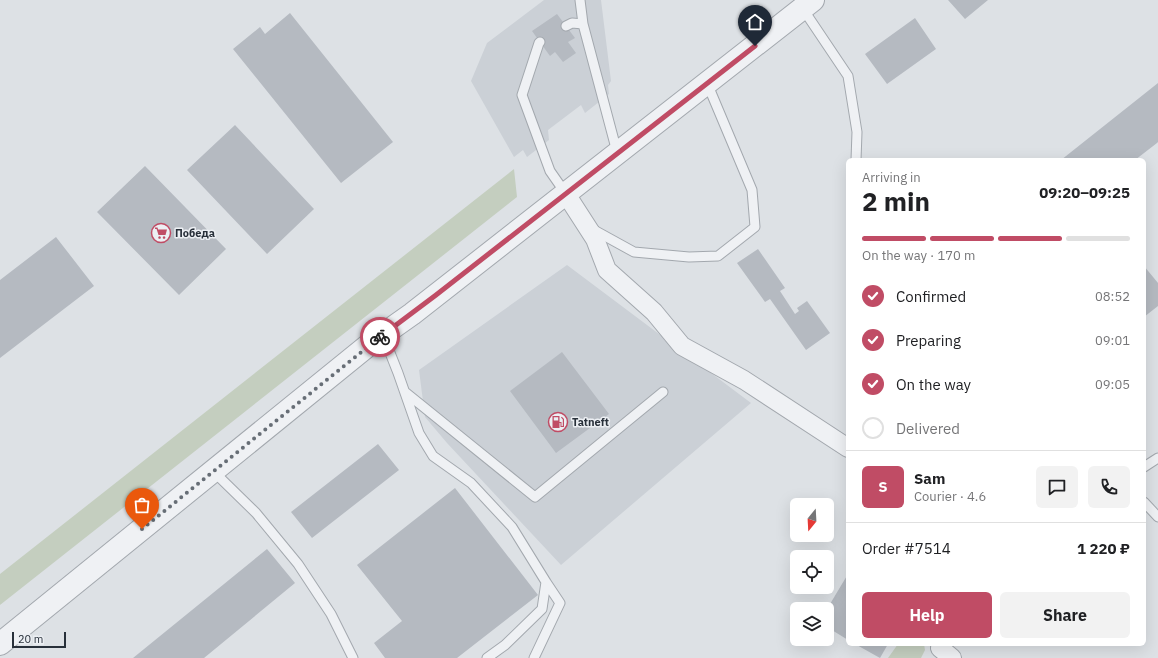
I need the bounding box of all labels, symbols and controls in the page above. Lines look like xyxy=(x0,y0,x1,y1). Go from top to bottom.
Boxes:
pin xyxy=(738,5,772,46)
icon: home xyxy=(744,11,766,33)
text: Arriving in xyxy=(862,169,921,186)
text: 09:20–09:25 xyxy=(1039,183,1130,202)
text: 2 min xyxy=(862,184,930,218)
supermarket icon: Победа xyxy=(150,222,172,244)
place label: Победа xyxy=(175,226,215,240)
text: On the way · 170 m xyxy=(862,247,975,264)
icon: check xyxy=(862,285,884,307)
text: Confirmed xyxy=(896,287,966,306)
text: 08:52 xyxy=(1095,288,1130,305)
courier xyxy=(360,317,400,357)
icon: bike xyxy=(369,326,391,348)
icon: check xyxy=(862,329,884,351)
text: Preparing xyxy=(896,331,961,350)
text: 09:01 xyxy=(1095,332,1130,349)
icon: check xyxy=(862,373,884,395)
text: On the way xyxy=(896,375,971,394)
text: 09:05 xyxy=(1095,376,1130,393)
fuel station icon: Tatneft xyxy=(547,411,569,433)
place label: Tatneft xyxy=(572,415,609,429)
text: Delivered xyxy=(896,419,960,438)
button: chat xyxy=(1036,466,1078,508)
button: phone xyxy=(1088,466,1130,508)
text: Sam xyxy=(914,469,945,488)
text: S xyxy=(878,477,888,496)
pin xyxy=(125,488,159,529)
text: Courier · 4.6 xyxy=(914,488,986,505)
icon: bag xyxy=(131,494,153,516)
north arrow xyxy=(790,498,834,542)
map controls xyxy=(790,498,834,646)
text: Order #7514 xyxy=(862,539,951,558)
text: 1 220 ₽ xyxy=(1077,539,1130,558)
button: locate xyxy=(790,550,834,594)
button: Help xyxy=(862,592,992,638)
button: Share xyxy=(1000,592,1130,638)
button: layers xyxy=(790,602,834,646)
scale bar xyxy=(12,630,66,649)
text: 20 m xyxy=(18,632,43,646)

